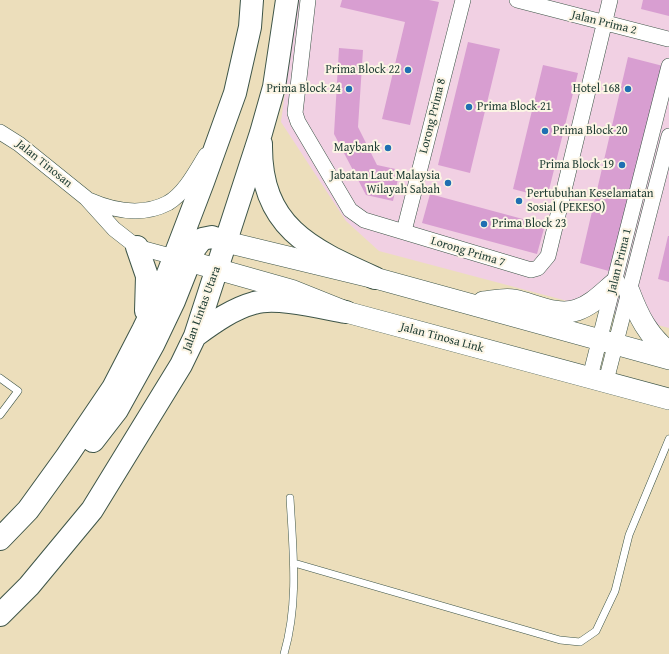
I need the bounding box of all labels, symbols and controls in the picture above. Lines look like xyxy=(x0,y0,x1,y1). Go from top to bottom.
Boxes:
street label: Jalan Prima 2 xyxy=(570,8,638,38)
place label: Prima Block 22 xyxy=(325,63,400,77)
marker: Prima Block 22 xyxy=(403,65,413,75)
street label: Lorong Prima 8 xyxy=(417,77,449,155)
place label: Prima Block 24 xyxy=(266,82,341,96)
place label: Hotel 168 xyxy=(573,82,620,96)
marker: Prima Block 24 xyxy=(344,84,354,94)
marker: Hotel 168 xyxy=(623,84,633,94)
place label: Prima Block 21 xyxy=(477,100,552,114)
marker: Prima Block 21 xyxy=(464,102,474,112)
place label: Prima Block 20 xyxy=(553,124,628,138)
marker: Prima Block 20 xyxy=(540,126,550,136)
street label: Jalan Tinosan xyxy=(13,137,75,191)
place label: Maybank xyxy=(334,141,380,155)
marker: Maybank xyxy=(383,143,393,153)
place label: Prima Block 19 xyxy=(539,158,614,172)
marker: Prima Block 19 xyxy=(617,160,627,170)
place label: Jabatan Laut Malaysia Wilayah Sabah xyxy=(330,169,440,197)
marker: Jabatan Laut Malaysia Wilayah Sabah xyxy=(443,178,453,188)
place label: Pertubuhan Keselamatan Sosial (PEKESO) xyxy=(527,187,654,215)
marker: Pertubuhan Keselamatan Sosial (PEKESO) xyxy=(514,196,524,206)
place label: Prima Block 23 xyxy=(492,217,567,231)
marker: Prima Block 23 xyxy=(479,219,489,229)
street label: Jalan Prima 1 xyxy=(605,227,635,295)
street label: Lorong Prima 7 xyxy=(429,234,507,270)
street label: Jalan Lintas Utara xyxy=(180,265,224,353)
street label: Jalan Tinosa Link xyxy=(399,320,485,356)

